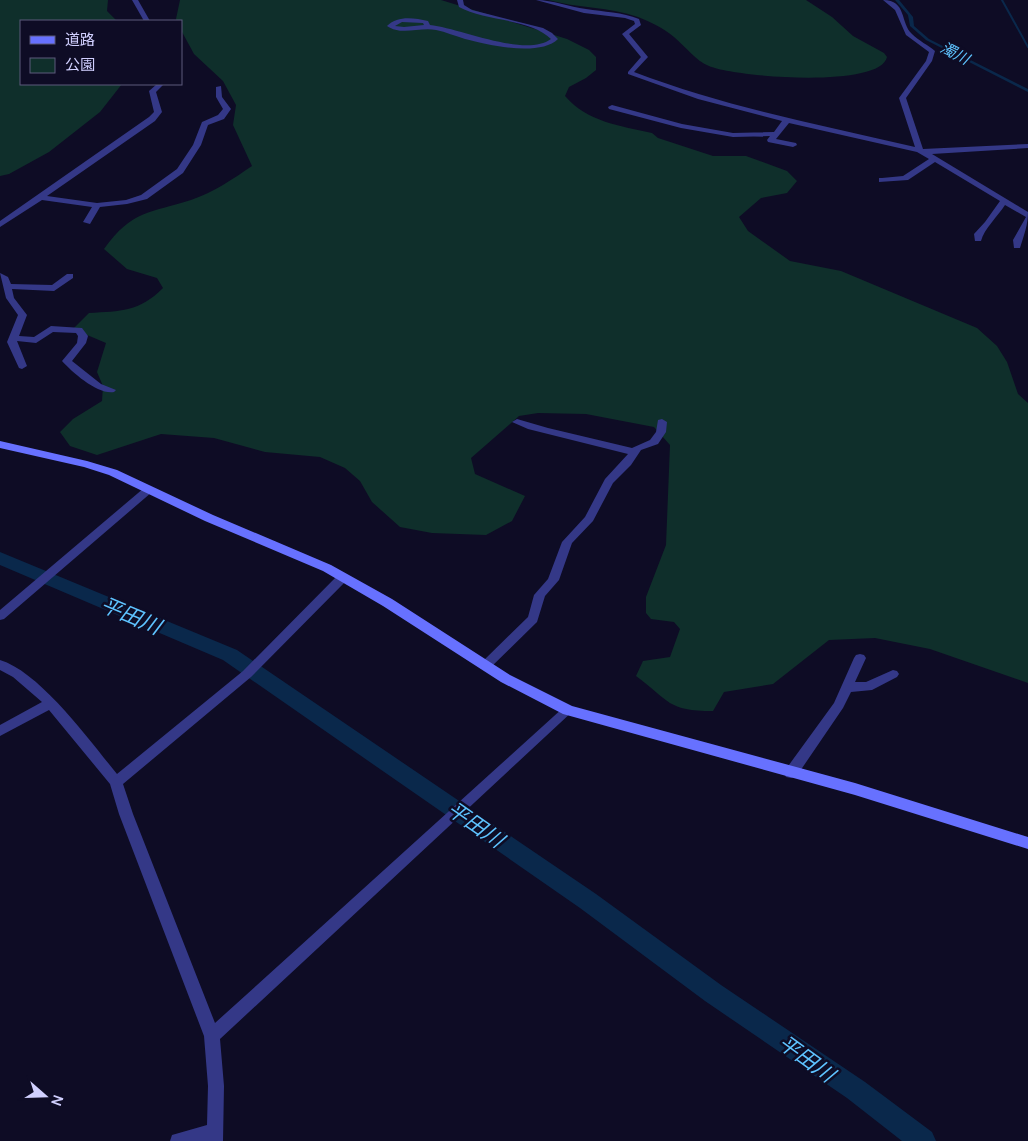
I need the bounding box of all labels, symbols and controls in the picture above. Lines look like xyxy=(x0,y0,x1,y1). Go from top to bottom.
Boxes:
legend xyxy=(20,20,182,85)
text: 道路 xyxy=(65,29,95,50)
water label: 濁川 xyxy=(937,37,975,70)
text: 公園 xyxy=(65,54,95,75)
water label: 平田川 xyxy=(97,590,167,641)
water label: 平田川 xyxy=(442,794,511,855)
water label: 平田川 xyxy=(773,1028,842,1089)
north arrow xyxy=(20,1071,70,1121)
text: N xyxy=(47,1093,68,1109)

